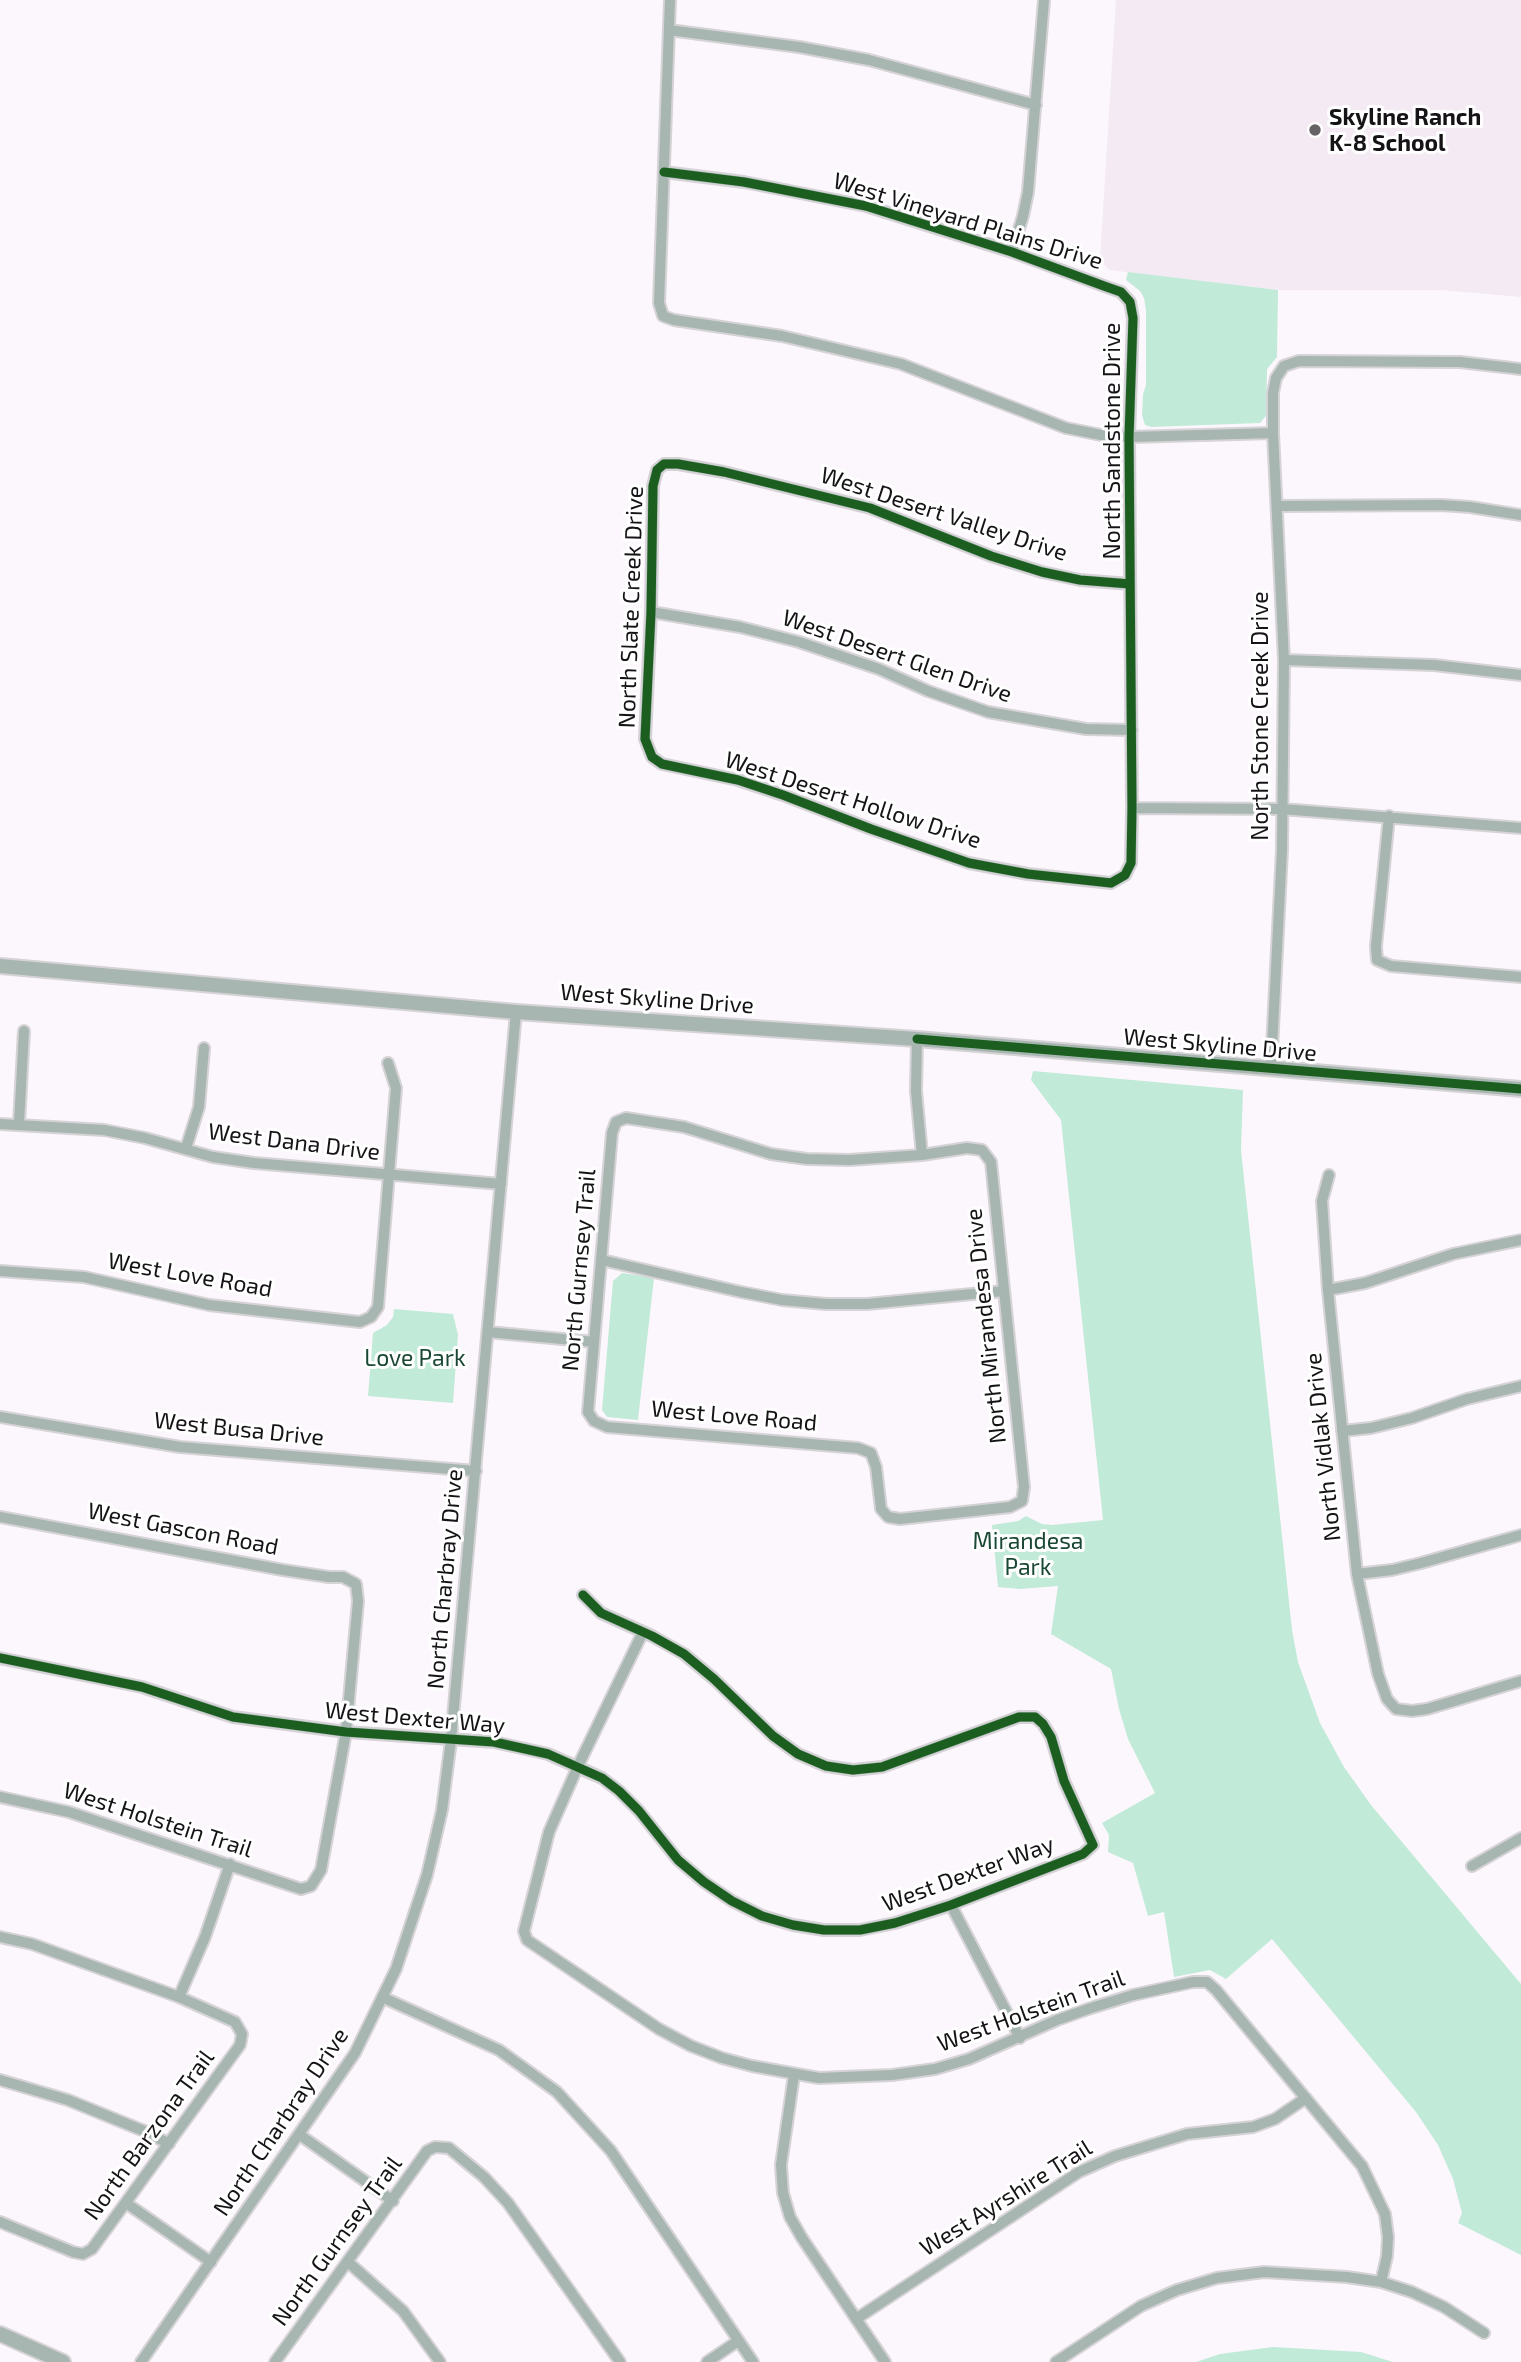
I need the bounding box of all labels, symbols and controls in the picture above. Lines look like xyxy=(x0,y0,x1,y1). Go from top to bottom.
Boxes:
place label: Skyline Ranch K-8 School xyxy=(1329,103,1481,157)
marker: Skyline Ranch K-8 School xyxy=(1307,122,1323,138)
street label: West Vineyard Plains Drive xyxy=(830,167,1106,275)
street label: North Sandstone Drive xyxy=(1098,323,1126,559)
street label: West Desert Valley Drive xyxy=(817,461,1071,567)
street label: North Slate Creek Drive xyxy=(613,485,649,729)
street label: North Stone Creek Drive xyxy=(1246,591,1274,841)
street label: West Desert Glen Drive xyxy=(779,604,1015,708)
street label: West Desert Hollow Drive xyxy=(721,745,985,855)
street label: West Skyline Drive xyxy=(559,978,755,1020)
street label: West Skyline Drive xyxy=(1122,1023,1318,1067)
street label: West Dana Drive xyxy=(206,1118,382,1166)
street label: North Gurnsey Trail xyxy=(556,1168,602,1372)
street label: North Mirandesa Drive xyxy=(960,1207,1012,1445)
street label: West Love Road xyxy=(106,1247,274,1303)
park label: Love Park xyxy=(364,1344,466,1372)
street label: North Vidlak Drive xyxy=(1299,1351,1347,1543)
street label: West Love Road xyxy=(650,1395,818,1437)
street label: West Busa Drive xyxy=(153,1406,325,1452)
street label: North Charbray Drive xyxy=(422,1468,468,1690)
street label: West Gascon Road xyxy=(85,1497,281,1561)
park label: Mirandesa Park xyxy=(973,1527,1083,1581)
street label: West Dexter Way xyxy=(324,1696,506,1740)
street label: West Holstein Trail xyxy=(60,1776,256,1864)
street label: West Dexter Way xyxy=(878,1830,1058,1918)
street label: West Holstein Trail xyxy=(934,1964,1128,2058)
street label: North Charbray Drive xyxy=(208,2023,354,2221)
street label: North Barzona Trail xyxy=(78,2045,220,2225)
street label: West Ayrshire Trail xyxy=(915,2134,1097,2262)
street label: North Gurnsey Trail xyxy=(266,2151,408,2331)

